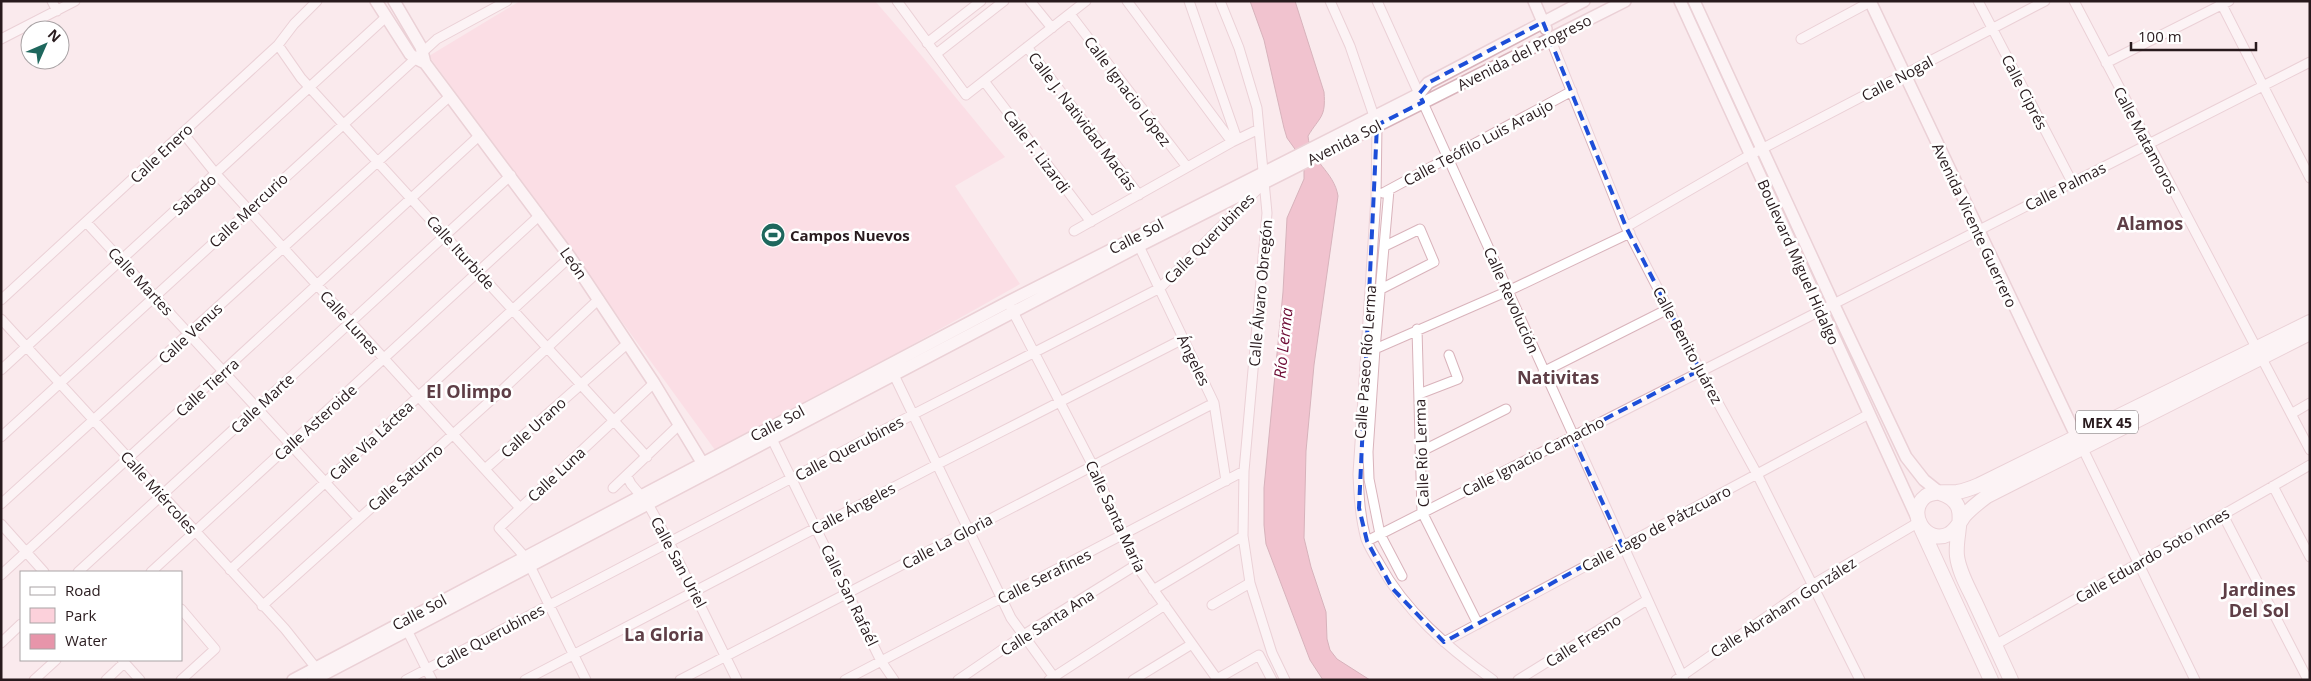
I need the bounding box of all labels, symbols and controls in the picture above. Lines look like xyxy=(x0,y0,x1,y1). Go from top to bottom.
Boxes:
street label: Avenida del Progreso xyxy=(1453,9,1595,95)
north arrow xyxy=(20,20,70,70)
scale bar xyxy=(2131,20,2256,52)
text: N xyxy=(44,25,65,46)
text: 100 m xyxy=(2138,26,2182,46)
street label: Calle Ignacio López xyxy=(1080,32,1176,150)
street label: Calle J. Natividad Macías xyxy=(1024,48,1142,194)
street label: Calle Nogal xyxy=(1858,51,1936,105)
street label: Calle Ciprés xyxy=(1998,51,2052,133)
street label: Calle Matamoros xyxy=(2109,83,2183,197)
street label: Calle Teófilo Luis Araujo xyxy=(1400,94,1556,190)
street label: Calle F. Lizardi xyxy=(999,105,1075,197)
street label: Avenida Sol xyxy=(1303,115,1385,169)
street label: Calle Enero xyxy=(125,119,197,187)
street label: Avenida Vicente Guerrero xyxy=(1928,139,2022,311)
street label: Calle Palmas xyxy=(2021,157,2109,215)
street label: Calle Mercurio xyxy=(204,168,292,252)
street label: Sabado xyxy=(168,169,220,219)
street label: Boulevard Miguel Hidalgo xyxy=(1753,176,1845,348)
street label: Calle Querubines xyxy=(1159,188,1259,288)
street label: Calle Iturbide xyxy=(422,211,500,293)
district label: Alamos xyxy=(2117,211,2183,235)
street label: Calle Sol xyxy=(1105,214,1167,258)
street label: Calle Álvaro Obregón xyxy=(1244,219,1276,367)
sports icon: Campos Nuevos xyxy=(760,222,786,248)
place label: Campos Nuevos xyxy=(790,225,910,245)
street label: Calle Martes xyxy=(104,243,178,319)
street label: León xyxy=(556,243,592,283)
street label: Calle Revolución xyxy=(1480,244,1544,356)
street label: Calle Benito Juárez xyxy=(1649,283,1727,407)
street label: Calle Paseo Río Lerma xyxy=(1350,284,1380,440)
street label: Calle Lunes xyxy=(316,286,384,358)
street label: Calle Venus xyxy=(154,298,226,368)
water label: Río Lerma xyxy=(1268,306,1298,380)
street label: Ángeles xyxy=(1173,331,1215,389)
street label: Calle Tierra xyxy=(171,353,243,421)
district label: Nativitas xyxy=(1517,365,1599,389)
street label: Calle Marte xyxy=(226,369,298,437)
district label: El Olimpo xyxy=(426,379,512,403)
street label: Calle Asteroide xyxy=(269,380,361,464)
street label: Calle Urano xyxy=(496,392,570,462)
street label: Calle Vía Láctea xyxy=(325,396,417,484)
street label: Calle Río Lerma xyxy=(1409,399,1433,507)
street label: Calle Sol xyxy=(746,400,808,446)
street label: Calle Querubines xyxy=(791,411,907,485)
street label: Calle Ignacio Camacho xyxy=(1459,411,1607,501)
road number: MEX 45 xyxy=(2076,411,2138,434)
street label: Calle Saturno xyxy=(363,439,447,515)
street label: Calle Luna xyxy=(523,442,589,506)
street label: Calle Miércoles xyxy=(116,446,202,538)
street label: Calle Santa María xyxy=(1081,457,1151,575)
street label: Calle Ángeles xyxy=(808,478,898,538)
street label: Calle Lago de Pátzcuaro xyxy=(1578,480,1734,576)
street label: Calle Eduardo Soto Innes xyxy=(2071,503,2233,607)
street label: Calle La Gloria xyxy=(898,509,996,573)
street label: Calle San Uriel xyxy=(647,513,711,611)
street label: Calle San Rafaél xyxy=(817,541,883,649)
street label: Calle Serafines xyxy=(994,544,1094,608)
street label: Calle Abraham González xyxy=(1706,552,1860,662)
legend xyxy=(20,571,182,661)
district label: Jardines Del Sol xyxy=(2220,577,2296,622)
text: Road xyxy=(65,580,101,600)
street label: Calle Santa Ana xyxy=(996,584,1098,660)
street label: Calle Sol xyxy=(388,589,450,635)
street label: Calle Querubines xyxy=(432,599,548,673)
text: Park xyxy=(65,605,96,625)
street label: Calle Fresno xyxy=(1542,609,1624,671)
district label: La Gloria xyxy=(624,622,704,646)
text: Water xyxy=(65,630,107,650)

